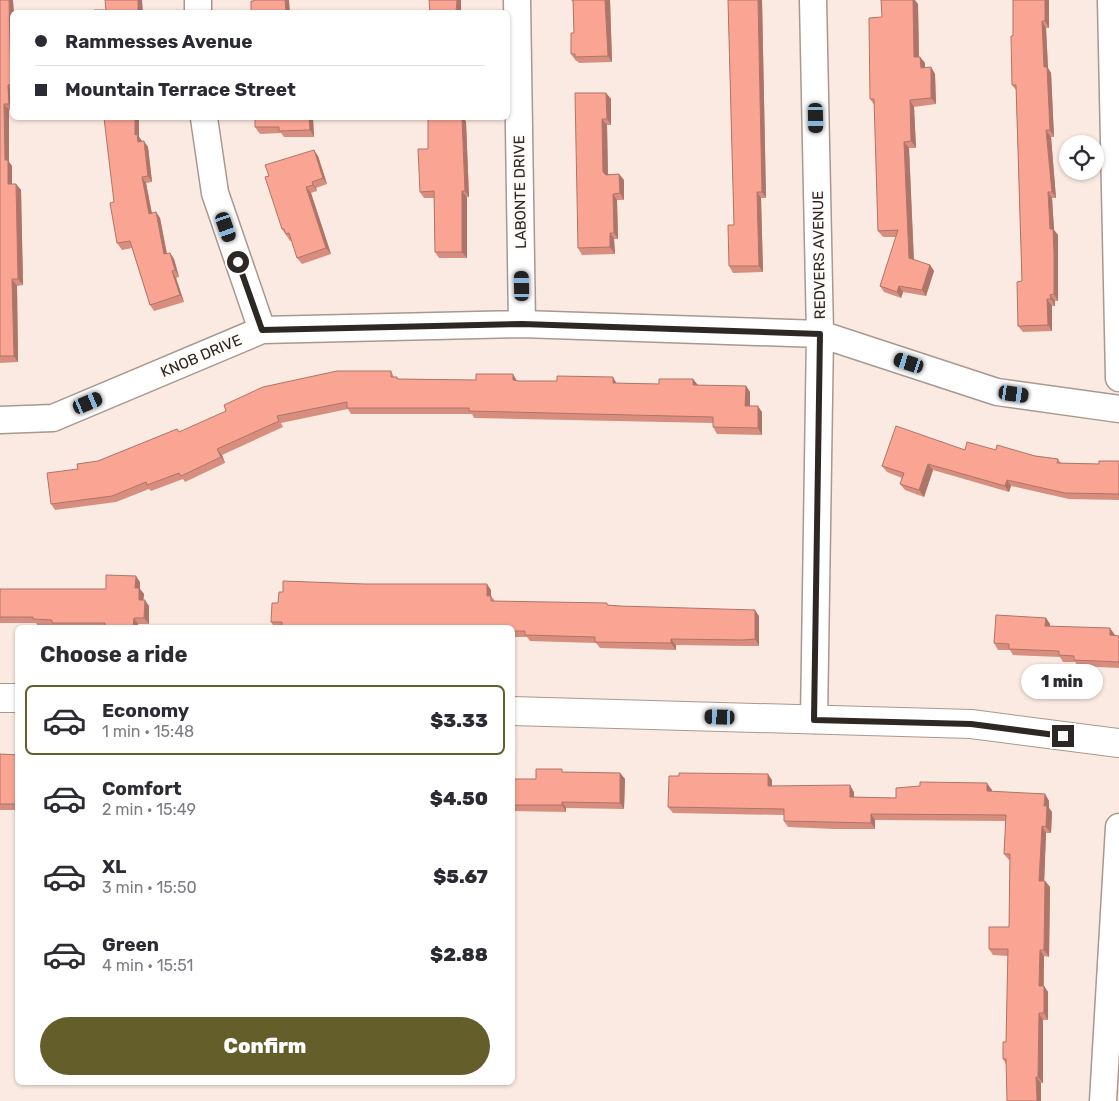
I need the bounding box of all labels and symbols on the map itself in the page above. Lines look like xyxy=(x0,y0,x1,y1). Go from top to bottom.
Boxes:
car xyxy=(808,103,823,133)
street label: LABONTE DRIVE xyxy=(510,135,530,249)
street label: REDVERS AVENUE xyxy=(809,191,829,319)
car xyxy=(214,210,237,244)
route start xyxy=(227,251,249,273)
car xyxy=(514,271,529,301)
street label: KNOB DRIVE xyxy=(158,331,244,381)
car xyxy=(892,351,925,375)
car xyxy=(998,384,1029,404)
car xyxy=(71,390,104,416)
callout: 1 min xyxy=(1022,664,1104,698)
car xyxy=(704,709,735,725)
route end xyxy=(1052,725,1074,747)

